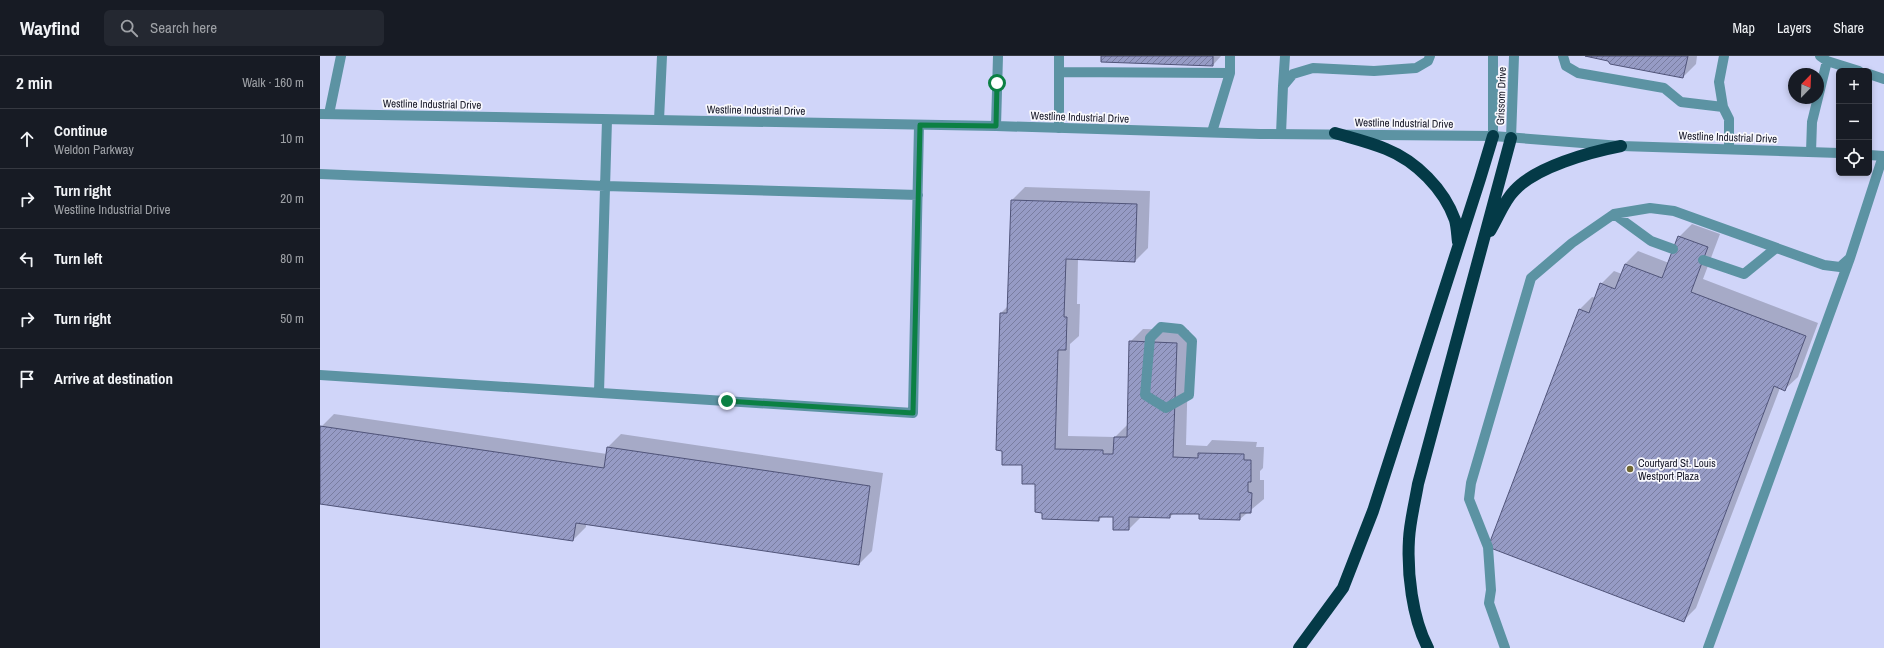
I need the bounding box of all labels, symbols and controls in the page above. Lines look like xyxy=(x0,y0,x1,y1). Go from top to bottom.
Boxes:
search box xyxy=(104,10,384,46)
text: Wayfind xyxy=(20,15,80,41)
icon: search xyxy=(118,17,140,39)
text: Search here xyxy=(150,17,217,38)
text: Map xyxy=(1733,19,1755,37)
text: Layers xyxy=(1777,19,1811,37)
text: Share xyxy=(1833,19,1864,37)
street label: Grissom Drive xyxy=(1493,67,1509,125)
north arrow xyxy=(1788,68,1824,104)
map controls xyxy=(1836,68,1872,176)
button: + xyxy=(1836,68,1872,104)
text: 2 min xyxy=(16,71,52,94)
text: Walk · 160 m xyxy=(242,74,304,91)
route start xyxy=(988,74,1006,92)
street label: Westline Industrial Drive xyxy=(383,96,481,112)
street label: Westline Industrial Drive xyxy=(707,102,805,118)
button: − xyxy=(1836,104,1872,140)
street label: Westline Industrial Drive xyxy=(1030,108,1130,126)
street label: Westline Industrial Drive xyxy=(1355,115,1453,131)
text: Continue xyxy=(54,120,107,141)
icon: ahead xyxy=(16,128,38,150)
street label: Westline Industrial Drive xyxy=(1678,128,1778,146)
text: 10 m xyxy=(280,130,304,147)
button: locate xyxy=(1836,140,1872,176)
text: Weldon Parkway xyxy=(54,141,134,158)
text: Turn right xyxy=(54,180,111,201)
icon: right xyxy=(16,188,38,210)
text: 20 m xyxy=(280,190,304,207)
text: Westline Industrial Drive xyxy=(54,201,171,218)
icon: left xyxy=(16,248,38,270)
text: Turn left xyxy=(54,248,102,269)
text: 80 m xyxy=(280,250,304,267)
icon: right xyxy=(16,308,38,330)
text: Turn right xyxy=(54,308,111,329)
text: 50 m xyxy=(280,310,304,327)
icon: arrive xyxy=(16,368,38,390)
text: Arrive at destination xyxy=(54,368,173,389)
route end xyxy=(718,392,736,410)
place label: Courtyard St. Louis Westport Plaza xyxy=(1638,456,1716,483)
marker: Courtyard St. Louis Westport Plaza xyxy=(1625,464,1635,474)

